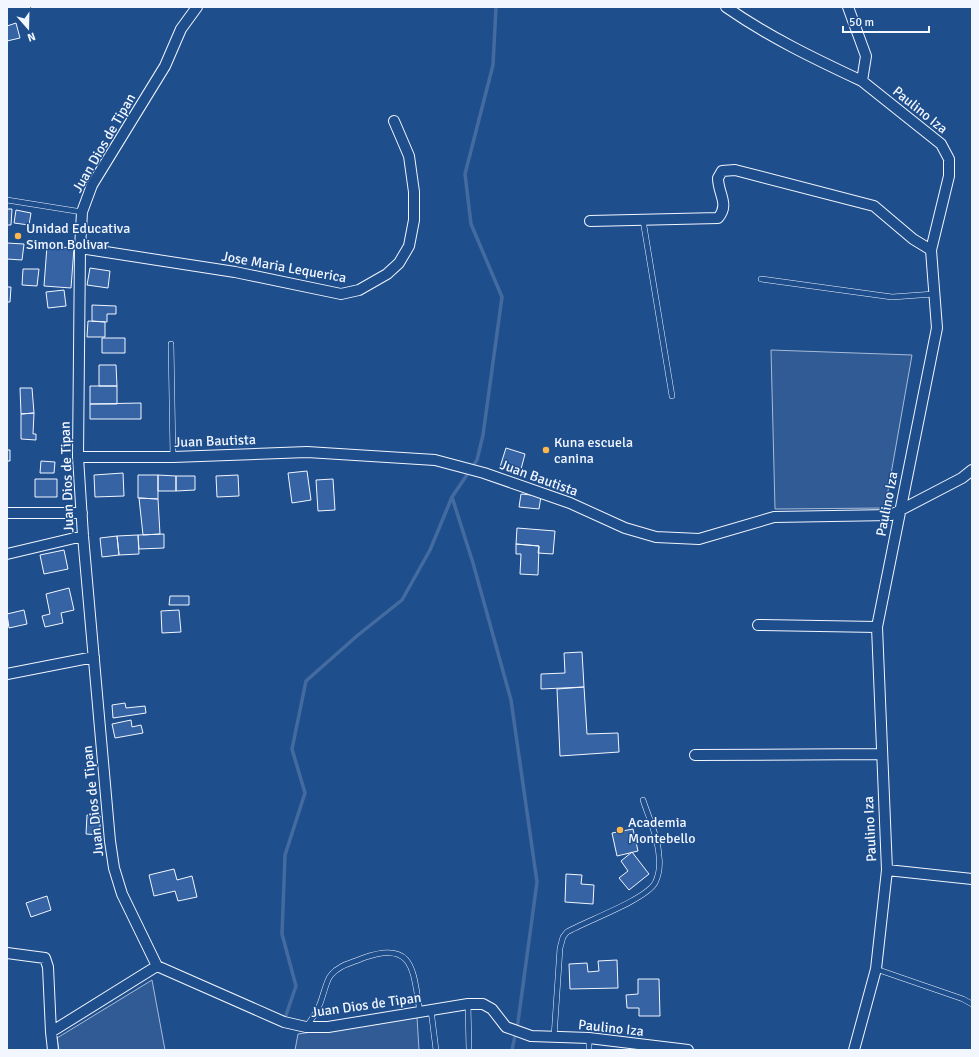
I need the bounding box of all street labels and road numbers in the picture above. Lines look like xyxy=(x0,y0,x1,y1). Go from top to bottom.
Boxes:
street label: Paulino Iza xyxy=(889,83,951,137)
street label: Juan Dios de Tipan xyxy=(69,90,139,196)
street label: Jose Maria Lequerica xyxy=(220,248,348,286)
street label: Juan Dios de Tipan xyxy=(57,421,77,533)
street label: Juan Bautista xyxy=(174,431,256,451)
street label: Juan Bautista xyxy=(498,456,580,500)
street label: Paulino Iza xyxy=(872,470,902,538)
street label: Juan Dios de Tipan xyxy=(79,745,107,857)
street label: Paulino Iza xyxy=(860,796,880,862)
street label: Juan Dios de Tipan xyxy=(310,989,422,1021)
street label: Paulino Iza xyxy=(577,1016,645,1040)

